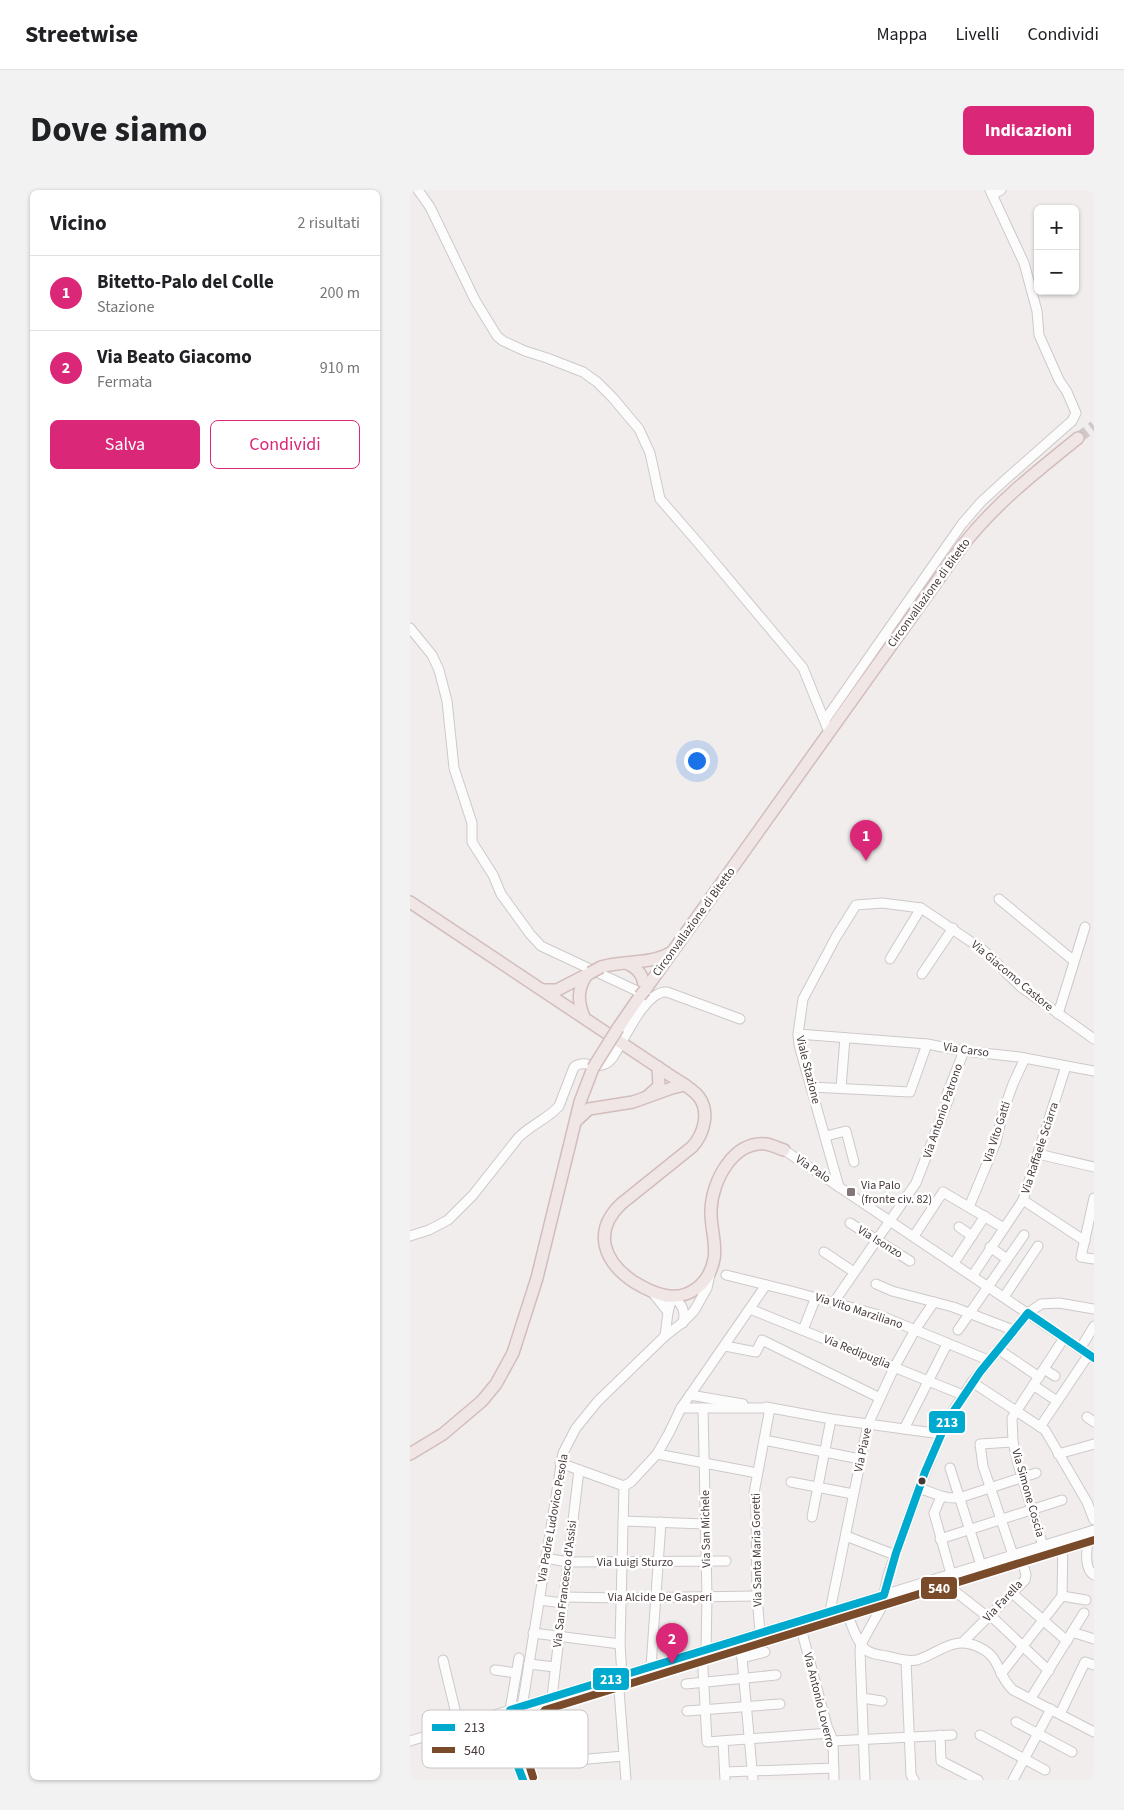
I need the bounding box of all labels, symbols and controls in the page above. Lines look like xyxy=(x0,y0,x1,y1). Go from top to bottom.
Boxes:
text: Streetwise xyxy=(25,17,138,52)
text: Mappa xyxy=(876,22,927,47)
text: Livelli xyxy=(955,22,999,47)
text: Condividi xyxy=(1027,22,1099,47)
text: Dove siamo xyxy=(30,105,208,155)
button: Indicazioni xyxy=(963,106,1094,155)
map controls xyxy=(1034,205,1079,295)
button: + xyxy=(1034,205,1079,250)
text: Vicino xyxy=(50,208,107,238)
text: 2 risultati xyxy=(298,212,360,234)
button: − xyxy=(1034,250,1079,295)
text: Bitetto-Palo del Colle xyxy=(97,269,274,296)
text: 1 xyxy=(62,282,70,304)
text: 200 m xyxy=(320,282,360,304)
text: Stazione xyxy=(97,296,154,318)
text: Via Beato Giacomo xyxy=(97,344,252,371)
text: 2 xyxy=(62,357,70,379)
text: 910 m xyxy=(320,357,360,379)
text: Fermata xyxy=(97,371,152,393)
button: Salva xyxy=(50,420,200,469)
button: Condividi xyxy=(210,420,360,469)
street label: Circonvallazione di Bitetto xyxy=(884,535,974,651)
your location xyxy=(684,748,710,774)
pin: 1 xyxy=(850,820,882,861)
street label: Circonvallazione di Bitetto xyxy=(649,864,739,980)
street label: Via Giacomo Castore xyxy=(967,937,1057,1016)
street label: Viale Stazione xyxy=(791,1034,825,1106)
street label: Via Carso xyxy=(942,1038,990,1062)
street label: Via Antonio Patrono xyxy=(919,1061,967,1161)
street label: Via Vito Gatti xyxy=(979,1099,1015,1165)
street label: Via Raffaele Sciarra xyxy=(1017,1100,1063,1196)
street label: Via Palo xyxy=(792,1151,834,1187)
place label: Via Palo (fronte civ. 82) xyxy=(861,1177,932,1208)
marker: Via Palo (fronte civ. 82) xyxy=(845,1186,857,1198)
street label: Via Isonzo xyxy=(854,1221,906,1263)
street label: Via Vito Marziliano xyxy=(813,1289,905,1333)
street label: Via Redipuglia xyxy=(821,1331,893,1373)
line badge: 213 xyxy=(928,1410,966,1434)
text: 213 xyxy=(936,1413,958,1433)
street label: Via Piave xyxy=(850,1426,876,1474)
street label: Via Simone Coscia xyxy=(1007,1447,1049,1539)
street label: Via Padre Ludovico Pesola xyxy=(533,1452,573,1584)
unlabelled marker xyxy=(917,1476,927,1486)
street label: Via San Michele xyxy=(697,1490,715,1568)
street label: Via Santa Maria Goretti xyxy=(748,1493,766,1607)
street label: Via San Francesco d'Assisi xyxy=(549,1519,581,1649)
street label: Via Luigi Sturzo xyxy=(597,1554,673,1571)
line badge: 540 xyxy=(920,1576,958,1600)
street label: Via Farella xyxy=(979,1576,1027,1626)
text: 540 xyxy=(928,1579,950,1599)
street label: Via Alcide De Gasperi xyxy=(608,1589,712,1606)
pin: 2 xyxy=(656,1623,688,1664)
street label: Via Antonio Loverro xyxy=(799,1650,839,1750)
line badge: 213 xyxy=(592,1667,630,1691)
text: 213 xyxy=(600,1670,622,1690)
legend xyxy=(422,1710,588,1768)
text: 213 xyxy=(464,1718,485,1738)
text: 540 xyxy=(464,1741,485,1761)

